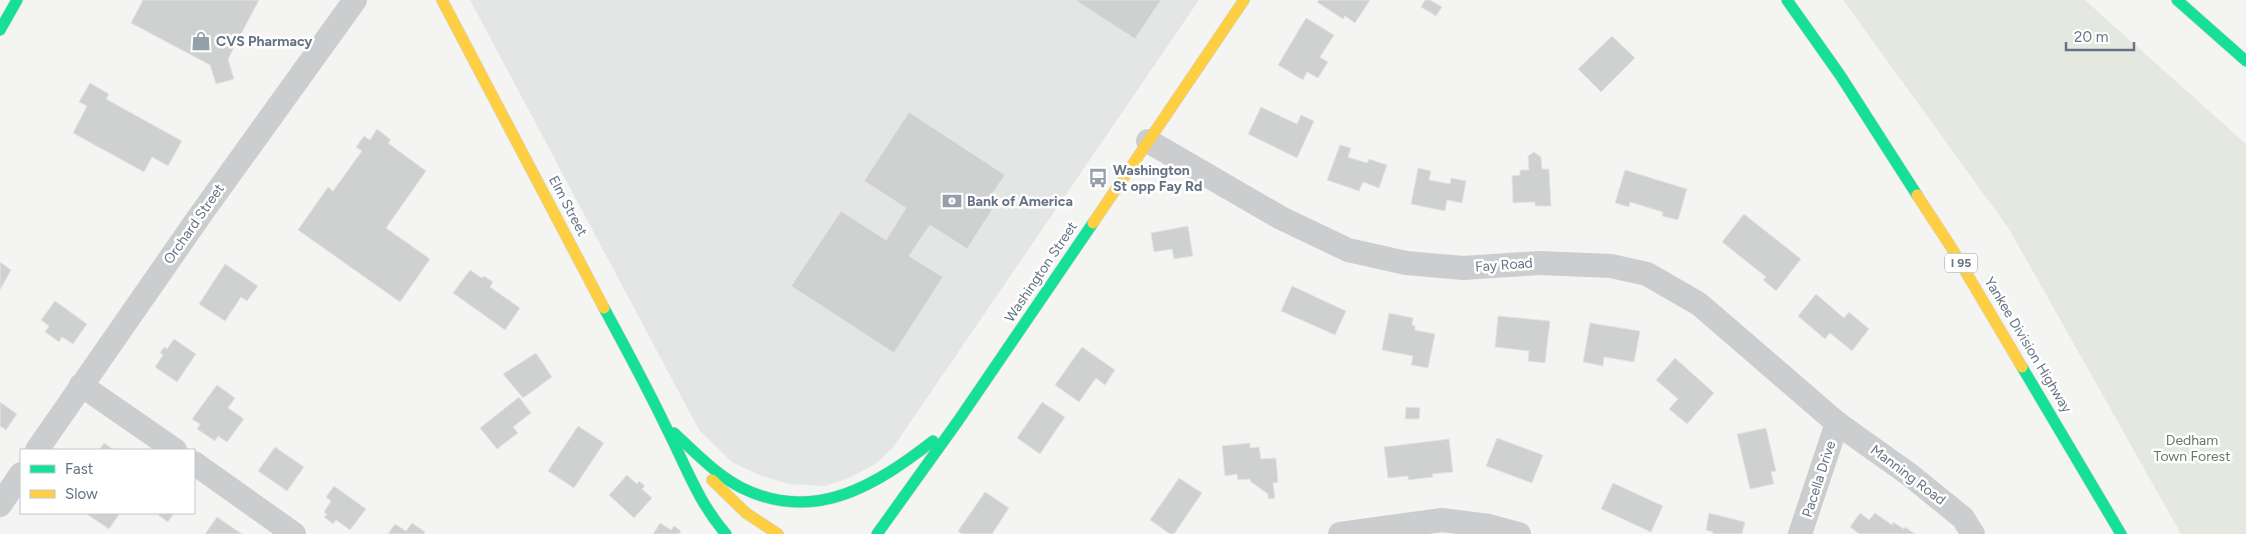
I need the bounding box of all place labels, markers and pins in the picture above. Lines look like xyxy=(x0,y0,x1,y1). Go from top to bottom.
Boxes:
shop icon: CVS Pharmacy xyxy=(190,30,212,52)
place label: CVS Pharmacy xyxy=(216,33,313,50)
place label: Washington St opp Fay Rd xyxy=(1113,162,1202,195)
bus stop icon: Washington St opp Fay Rd xyxy=(1087,167,1109,189)
bank icon: Bank of America xyxy=(941,190,963,212)
place label: Bank of America xyxy=(967,193,1073,210)

